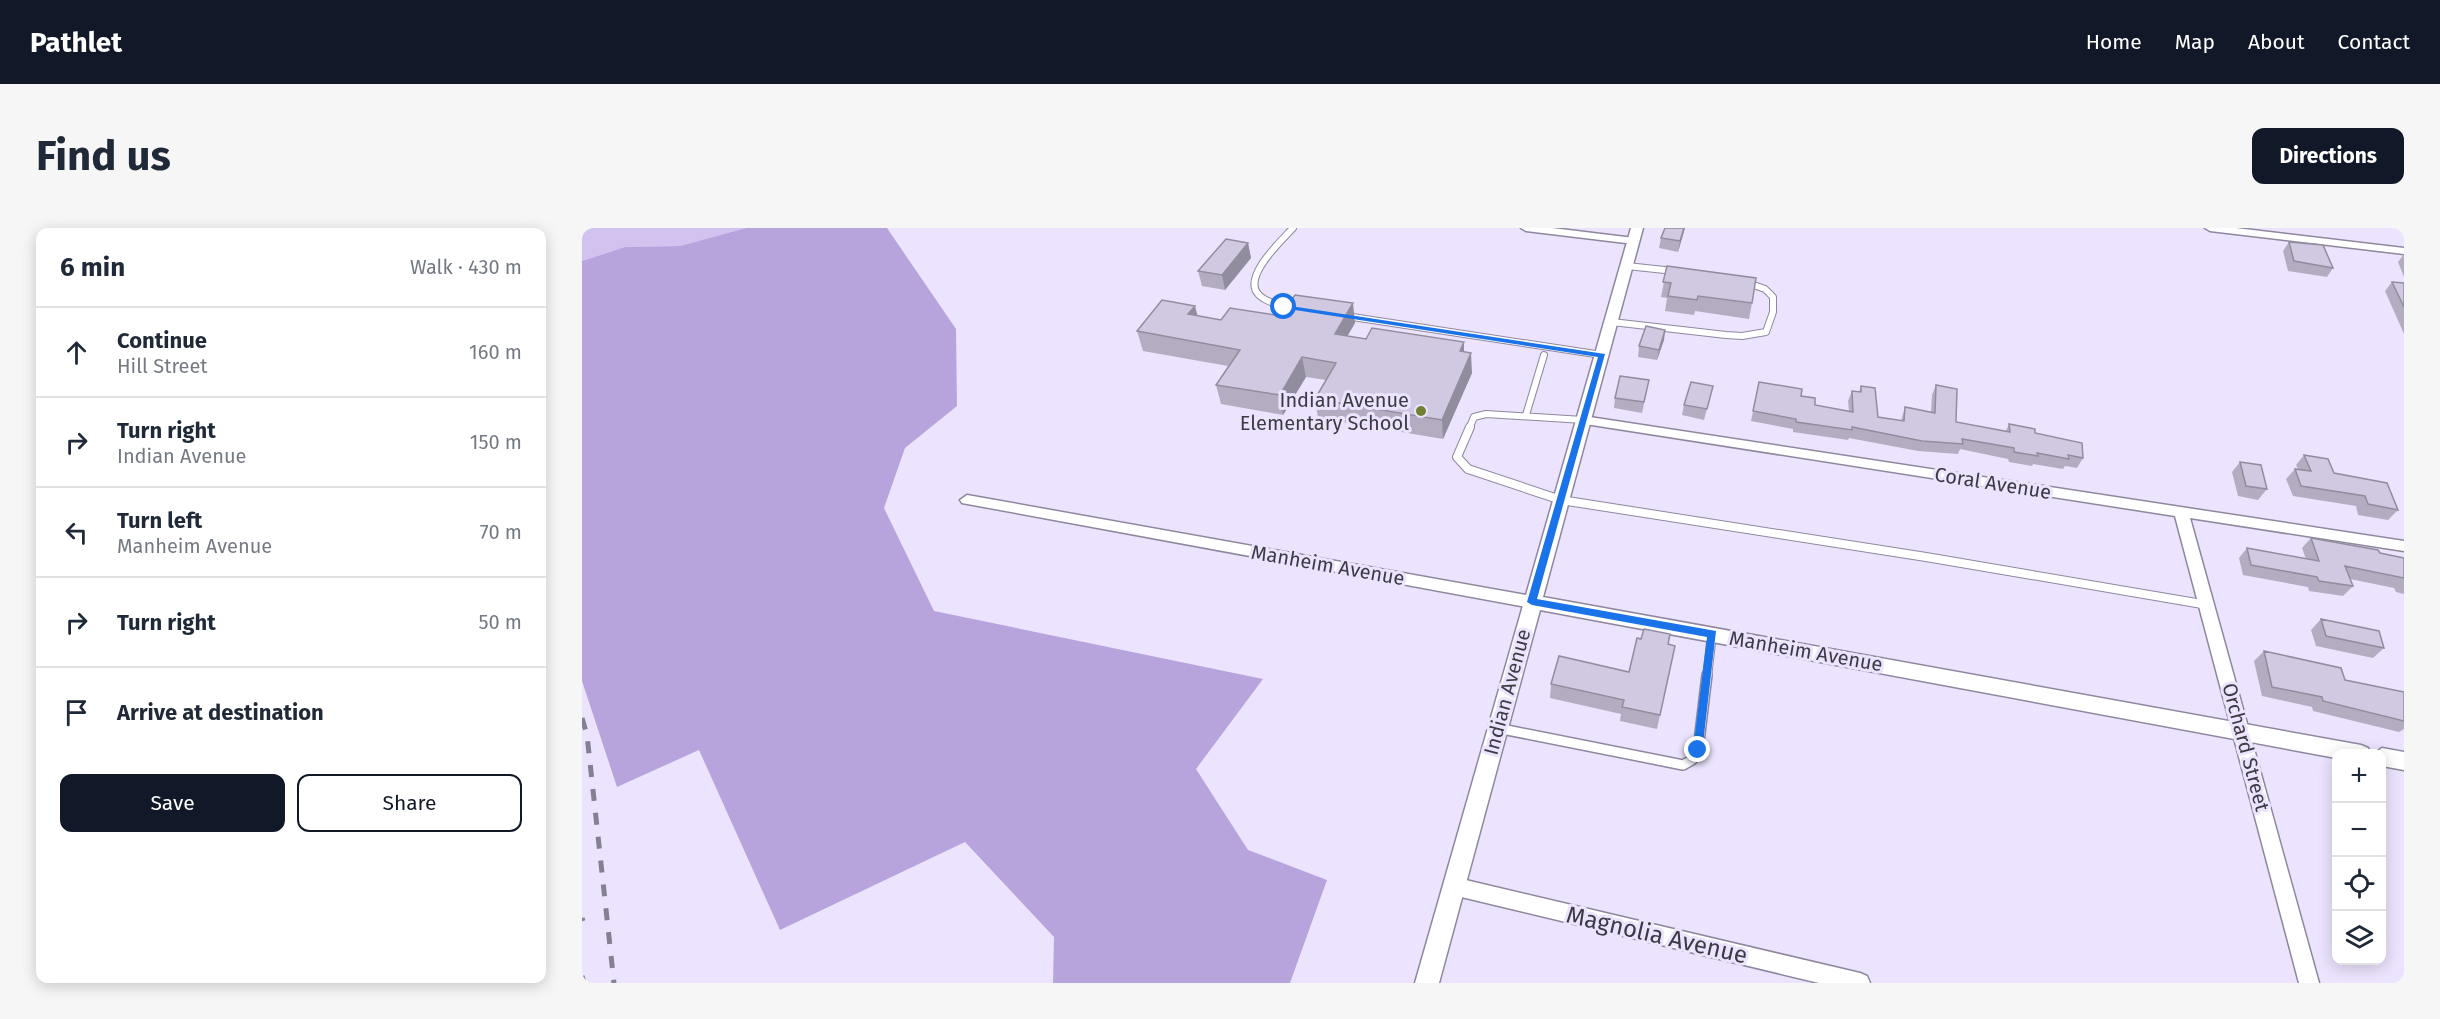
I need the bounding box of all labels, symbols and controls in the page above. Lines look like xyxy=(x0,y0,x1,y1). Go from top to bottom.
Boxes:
text: Pathlet xyxy=(30,26,122,59)
text: Home xyxy=(2086,29,2142,55)
text: Map xyxy=(2175,29,2215,55)
text: About xyxy=(2248,29,2305,55)
text: Contact xyxy=(2338,29,2410,55)
button: Directions xyxy=(2252,128,2404,184)
text: Find us xyxy=(36,131,171,181)
text: 6 min xyxy=(60,252,125,283)
text: Walk · 430 m xyxy=(410,255,522,279)
route start xyxy=(1270,293,1296,319)
text: Continue xyxy=(117,327,207,354)
icon: ahead xyxy=(60,336,93,369)
text: 160 m xyxy=(469,340,522,364)
text: Hill Street xyxy=(117,354,208,378)
place label: Indian Avenue Elementary School xyxy=(1240,388,1409,435)
marker: Indian Avenue Elementary School xyxy=(1414,404,1428,418)
text: Turn right xyxy=(117,417,216,444)
icon: right xyxy=(60,426,93,459)
text: 150 m xyxy=(470,430,522,454)
text: Indian Avenue xyxy=(117,444,247,468)
street label: Coral Avenue xyxy=(1933,462,2053,504)
text: Turn left xyxy=(117,507,202,534)
icon: left xyxy=(60,516,93,549)
text: 70 m xyxy=(480,520,522,544)
text: Manheim Avenue xyxy=(117,534,272,558)
street label: Manheim Avenue xyxy=(1249,540,1407,590)
icon: right xyxy=(60,606,93,639)
text: Turn right xyxy=(117,609,216,636)
text: 50 m xyxy=(478,610,522,634)
street label: Indian Avenue xyxy=(1479,626,1535,758)
street label: Manheim Avenue xyxy=(1727,626,1885,676)
street label: Orchard Street xyxy=(2217,680,2275,814)
icon: arrive xyxy=(60,696,93,729)
text: Arrive at destination xyxy=(117,699,324,726)
route end xyxy=(1684,736,1710,762)
map controls xyxy=(2332,749,2386,965)
button: + xyxy=(2332,749,2386,803)
button: Save xyxy=(60,774,285,832)
button: Share xyxy=(297,774,522,832)
button: − xyxy=(2332,803,2386,857)
button: locate xyxy=(2332,857,2386,911)
street label: Magnolia Avenue xyxy=(1564,901,1750,969)
button: layers xyxy=(2332,911,2386,965)

